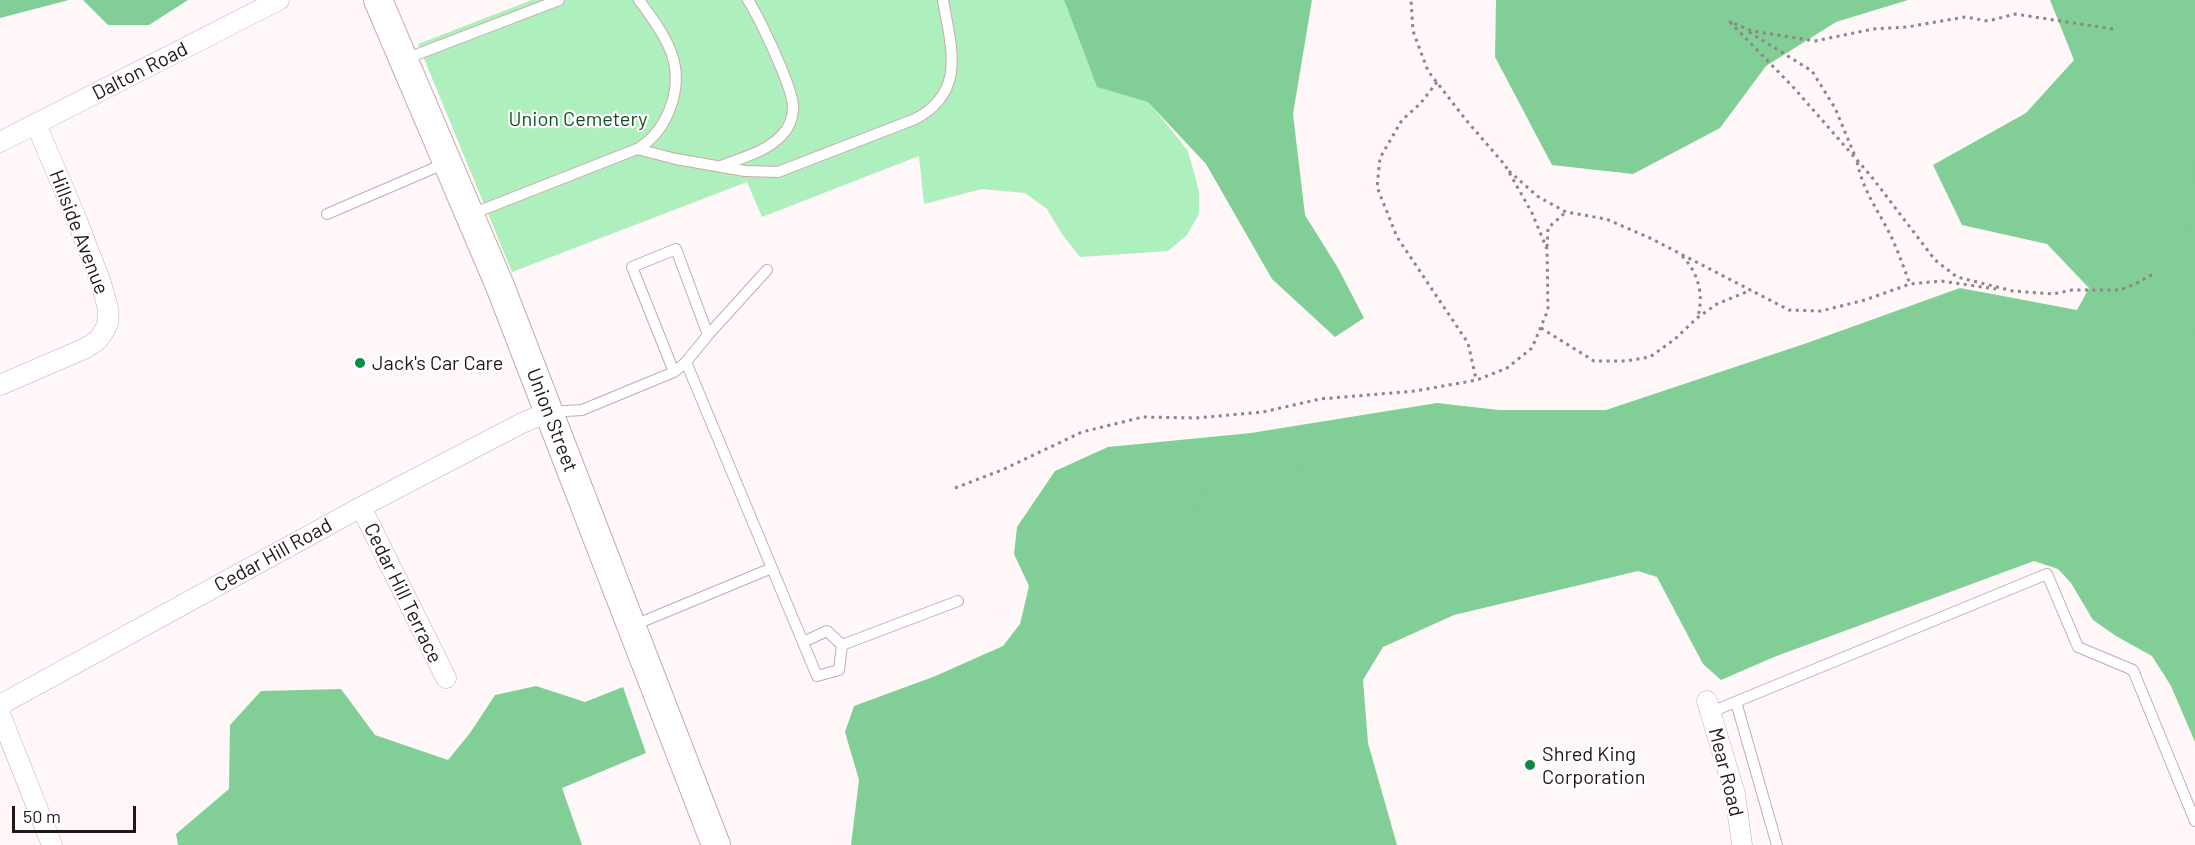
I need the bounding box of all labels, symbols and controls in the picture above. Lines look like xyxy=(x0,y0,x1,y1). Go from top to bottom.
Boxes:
street label: Dalton Road xyxy=(88,37,192,105)
park label: Union Cemetery xyxy=(509,107,647,131)
street label: Hillside Avenue xyxy=(44,166,114,298)
place label: Jack's Car Care xyxy=(372,351,503,375)
marker: Jack's Car Care xyxy=(353,356,367,370)
street label: Union Street xyxy=(521,365,583,475)
street label: Cedar Hill Road xyxy=(210,513,336,597)
street label: Cedar Hill Terrace xyxy=(359,519,447,667)
street label: Mear Road xyxy=(1703,725,1749,819)
place label: Shred King Corporation xyxy=(1542,742,1646,789)
marker: Shred King Corporation xyxy=(1523,758,1537,772)
scale bar xyxy=(15,794,140,832)
text: 50 m xyxy=(23,805,61,827)

